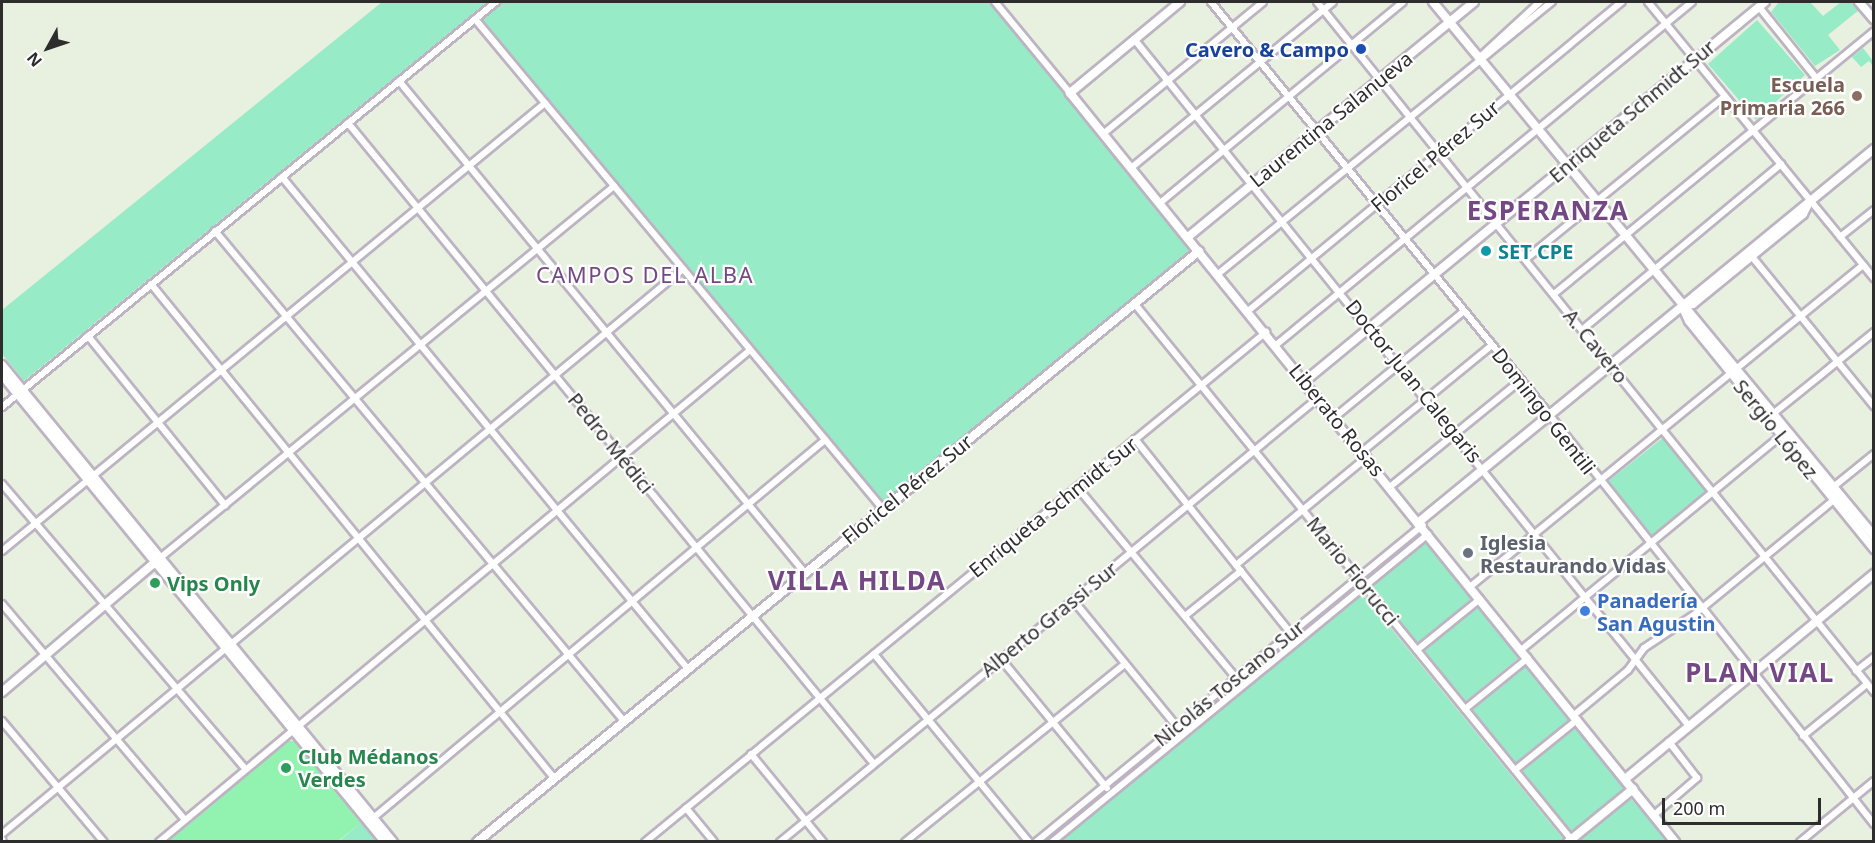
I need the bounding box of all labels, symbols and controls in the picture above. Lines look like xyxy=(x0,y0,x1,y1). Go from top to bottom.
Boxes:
north arrow xyxy=(18,18,78,78)
street label: Enriqueta Schmidt Sur xyxy=(1544,34,1720,188)
place label: Cavero & Campo xyxy=(1185,37,1349,61)
marker: Cavero & Campo xyxy=(1354,42,1368,56)
street label: Laurentina Salanueva xyxy=(1245,46,1417,192)
text: N xyxy=(22,48,47,72)
place label: Escuela Primaria 266 xyxy=(1720,72,1845,119)
marker: Escuela Primaria 266 xyxy=(1850,89,1864,103)
street label: Floricel Pérez Sur xyxy=(1366,95,1504,217)
district label: ESPERANZA xyxy=(1467,195,1629,227)
place label: SET CPE xyxy=(1498,239,1573,263)
marker: SET CPE xyxy=(1479,244,1493,258)
district label: CAMPOS DEL ALBA xyxy=(536,262,754,288)
street label: Doctor Juan Calegaris xyxy=(1341,295,1487,467)
street label: A. Cavero xyxy=(1559,304,1633,388)
street label: Domingo Gentili xyxy=(1487,343,1601,479)
street label: Liberato Rosas xyxy=(1284,359,1390,481)
street label: Sergio López xyxy=(1729,375,1823,483)
street label: Pedro Médici xyxy=(563,388,659,498)
street label: Floricel Pérez Sur xyxy=(837,429,977,549)
street label: Enriqueta Schmidt Sur xyxy=(964,432,1142,582)
street label: Mario Fiorucci xyxy=(1302,512,1404,630)
place label: Iglesia Restaurando Vidas xyxy=(1480,530,1666,577)
marker: Iglesia Restaurando Vidas xyxy=(1461,546,1475,560)
street label: Alberto Grassi Sur xyxy=(976,556,1122,682)
district label: VILLA HILDA xyxy=(768,565,946,597)
place label: Vips Only xyxy=(167,571,260,595)
marker: Vips Only xyxy=(148,576,162,590)
place label: Panadería San Agustin xyxy=(1597,588,1715,635)
marker: Panadería San Agustin xyxy=(1578,604,1592,618)
street label: Nicolás Toscano Sur xyxy=(1149,615,1309,751)
district label: PLAN VIAL xyxy=(1685,657,1835,689)
place label: Club Médanos Verdes xyxy=(298,744,439,791)
marker: Club Médanos Verdes xyxy=(279,761,293,775)
scale bar xyxy=(1665,786,1824,824)
text: 200 m xyxy=(1673,796,1725,820)

